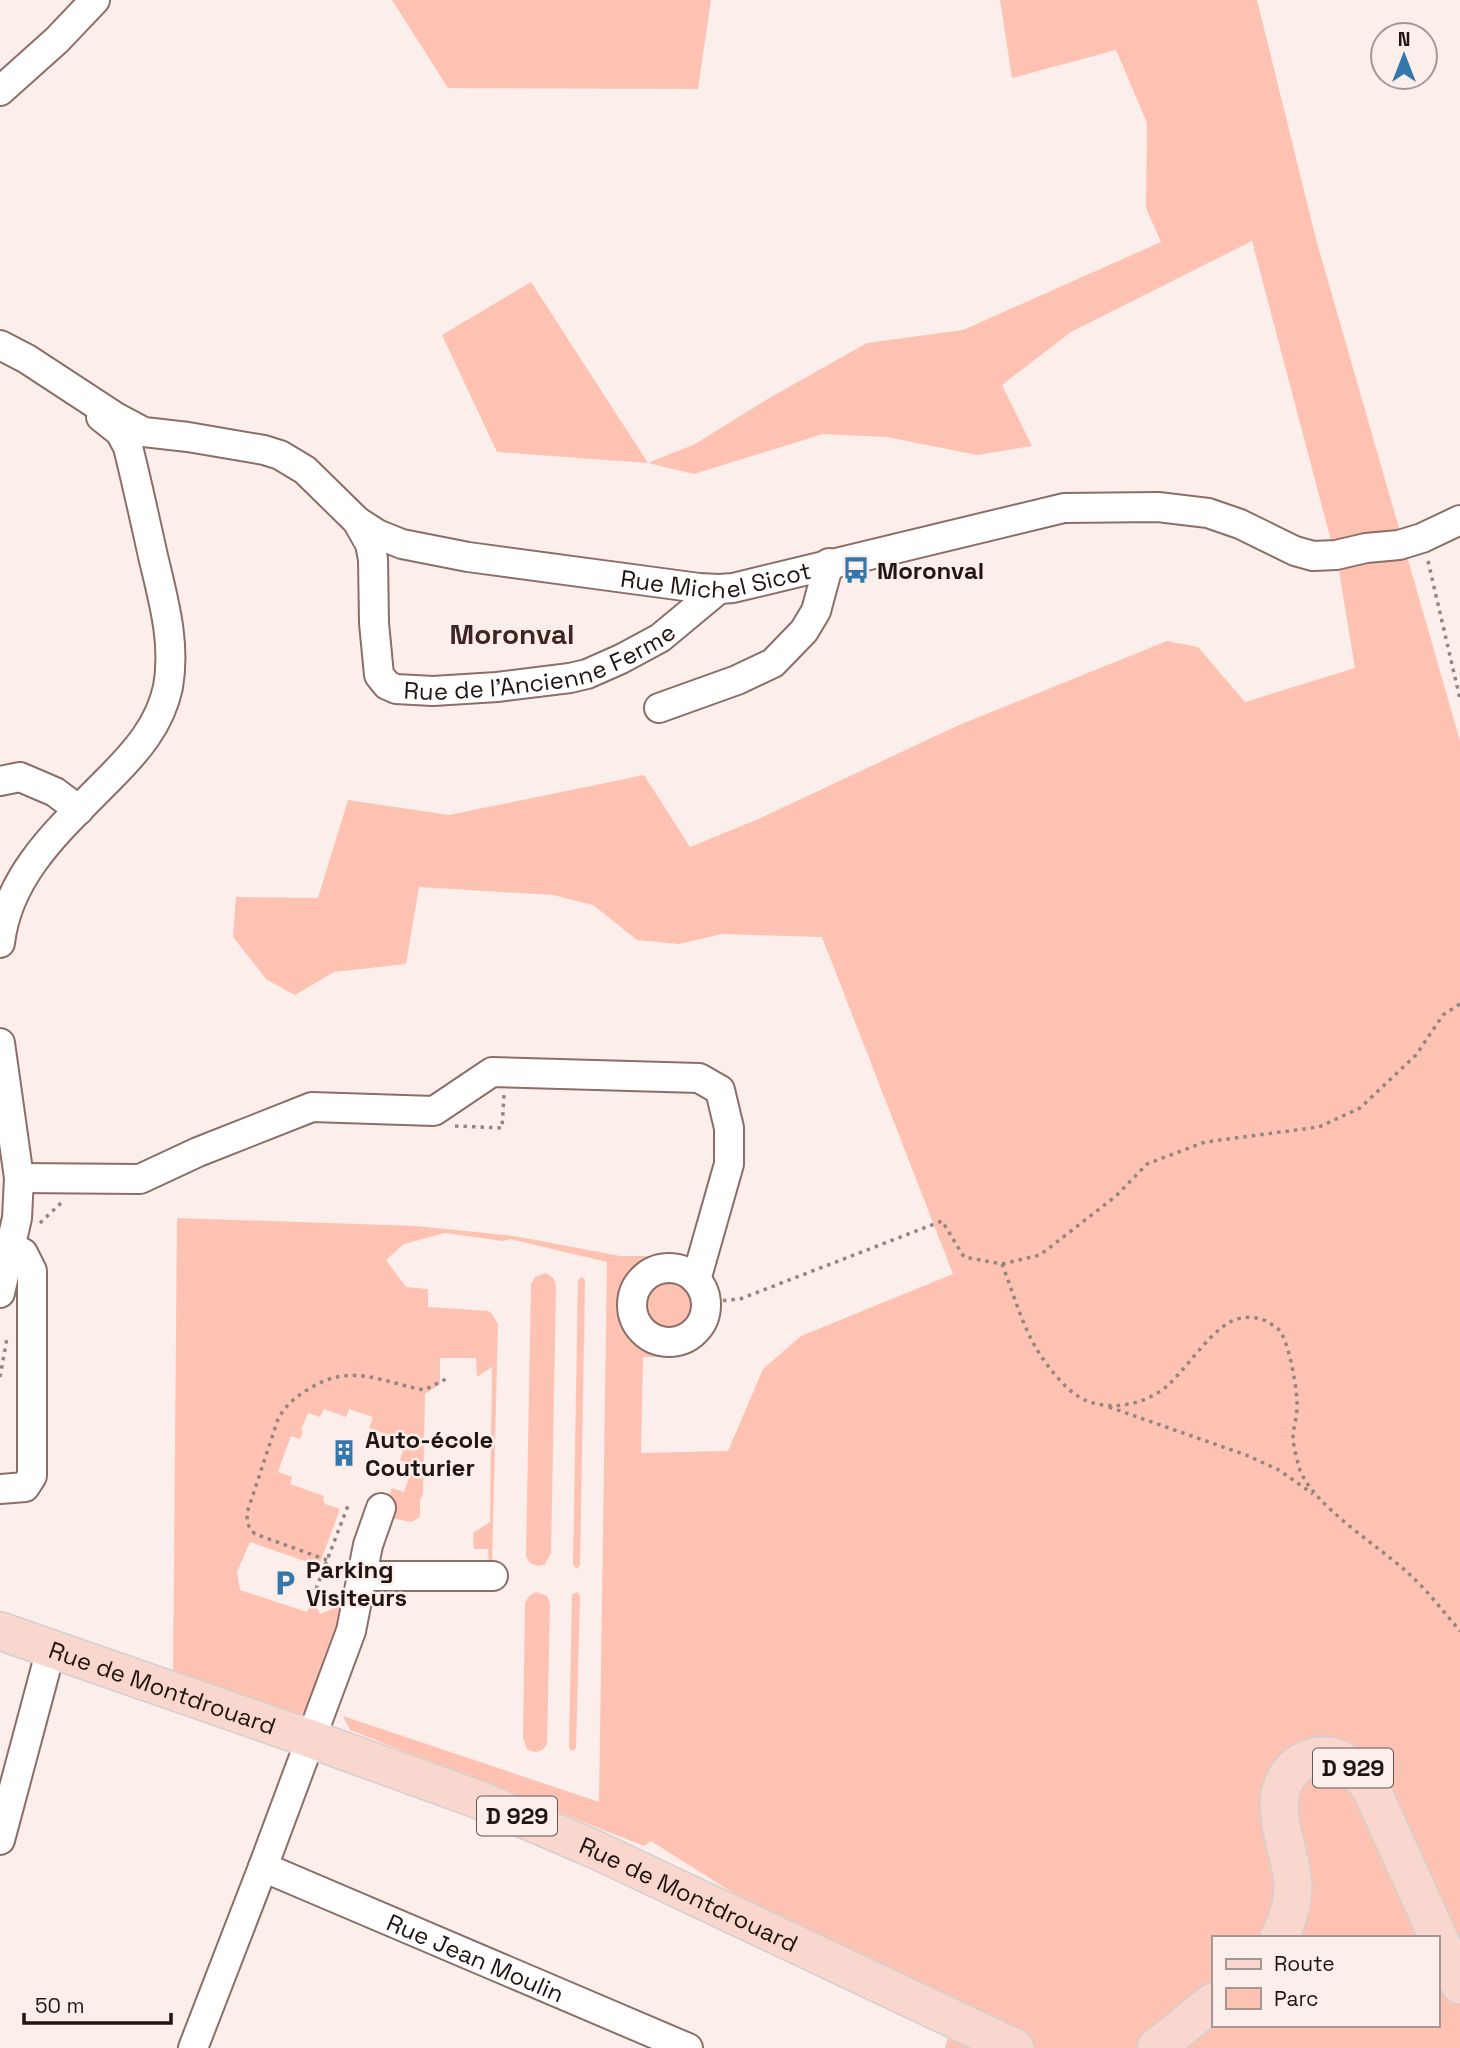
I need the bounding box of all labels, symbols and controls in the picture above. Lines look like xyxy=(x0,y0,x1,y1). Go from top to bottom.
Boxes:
north arrow xyxy=(1369,21,1439,91)
text: N xyxy=(1398,27,1410,52)
street label: Rue Michel Sicot xyxy=(619,554,814,605)
bus stop icon: Moronval xyxy=(841,555,871,585)
place label: Moronval xyxy=(877,555,984,586)
street label: Rue de l'Ancienne Ferme xyxy=(403,616,682,707)
district label: Moronval xyxy=(449,616,575,652)
place label: Auto-école Couturier xyxy=(365,1424,493,1483)
building icon: Auto-école Couturier xyxy=(329,1438,359,1468)
place label: Parking Visiteurs xyxy=(306,1554,407,1613)
parking icon: Parking Visiteurs xyxy=(270,1568,300,1598)
street label: Rue de Montdrouard xyxy=(45,1634,280,1741)
road number: D 929 xyxy=(1313,1749,1393,1788)
road number: D 929 xyxy=(477,1797,557,1836)
street label: Rue de Montdrouard xyxy=(575,1829,803,1959)
street label: Rue Jean Moulin xyxy=(382,1906,569,2009)
legend xyxy=(1212,1936,1439,2027)
text: Route xyxy=(1274,1950,1335,1977)
scale bar xyxy=(24,1982,172,2026)
text: Parc xyxy=(1274,1985,1319,2012)
text: 50 m xyxy=(35,1992,85,2019)

